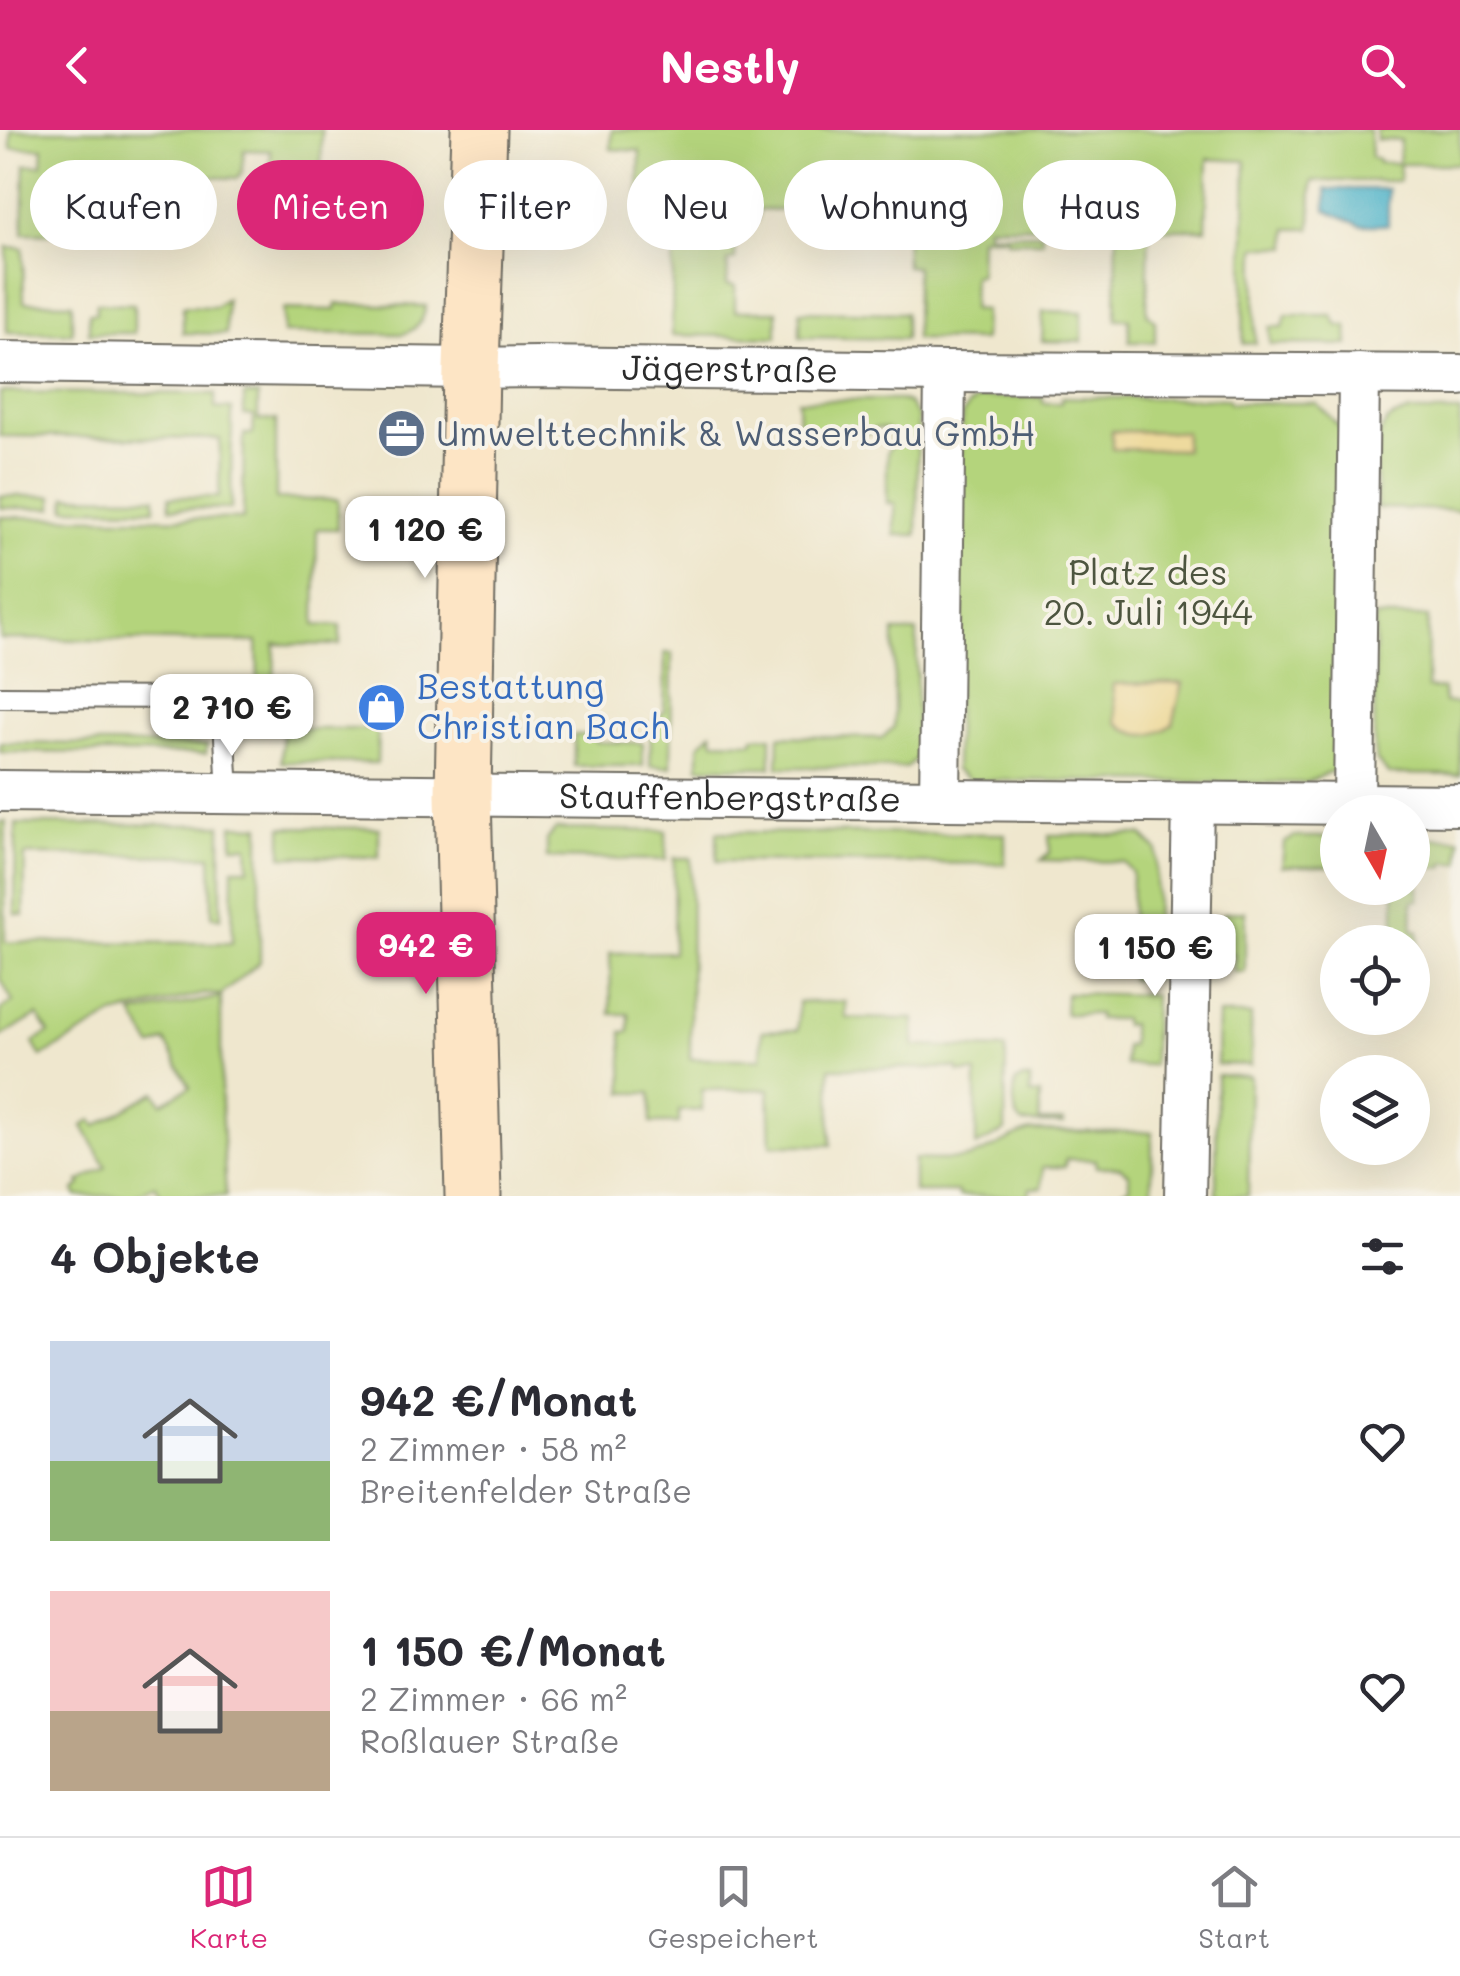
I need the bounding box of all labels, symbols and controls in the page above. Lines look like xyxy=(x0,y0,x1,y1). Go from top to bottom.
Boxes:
text: Nestly xyxy=(660,36,800,94)
icon: back xyxy=(50,38,105,93)
icon: search xyxy=(1355,38,1410,93)
chip: Kaufen xyxy=(30,160,217,250)
chip: Mieten xyxy=(237,160,424,250)
chip: Filter xyxy=(444,160,607,250)
chip: Neu xyxy=(627,160,764,250)
chip: Wohnung xyxy=(784,160,1003,250)
chip: Haus xyxy=(1023,160,1176,250)
street label: Jägerstraße xyxy=(622,343,838,392)
office icon: Umwelttechnik & Wasserbau GmbH xyxy=(375,408,427,460)
place label: Umwelttechnik & Wasserbau GmbH xyxy=(436,409,1035,455)
pin: 1 120 € xyxy=(333,496,517,581)
text: 1 120 € xyxy=(367,507,483,549)
park label: Platz des 20. Juli 1944 xyxy=(1043,548,1253,634)
place label: Bestattung Christian Bach xyxy=(417,662,669,748)
pin: 2 710 € xyxy=(140,674,324,759)
shop icon: Bestattung Christian Bach xyxy=(356,681,408,733)
text: 2 710 € xyxy=(172,685,292,727)
street label: Stauffenbergstraße xyxy=(559,771,901,821)
north arrow xyxy=(1320,795,1430,905)
map controls xyxy=(1320,795,1430,1165)
pin: 942 € xyxy=(356,912,496,997)
pin: 1 150 € xyxy=(1063,914,1247,999)
text: 942 € xyxy=(379,923,473,965)
text: 1 150 € xyxy=(1097,925,1213,967)
button: locate xyxy=(1320,925,1430,1035)
button: layers xyxy=(1320,1055,1430,1165)
text: 4 Objekte xyxy=(50,1229,260,1284)
icon: filters xyxy=(1355,1229,1410,1284)
text: 942 €/Monat xyxy=(360,1372,637,1427)
icon: home xyxy=(130,1381,250,1501)
icon: heart xyxy=(1355,1414,1410,1469)
text: 2 Zimmer · 58 m² xyxy=(360,1427,627,1469)
text: Breitenfelder Straße xyxy=(360,1469,692,1511)
text: 1 150 €/Monat xyxy=(360,1622,666,1677)
icon: home xyxy=(130,1631,250,1751)
icon: heart xyxy=(1355,1664,1410,1719)
text: 2 Zimmer · 66 m² xyxy=(360,1677,627,1719)
text: Roßlauer Straße xyxy=(360,1719,620,1761)
tab: Karte xyxy=(190,1859,268,1955)
tab: Gespeichert xyxy=(648,1859,819,1955)
tab: Start xyxy=(1198,1859,1270,1955)

